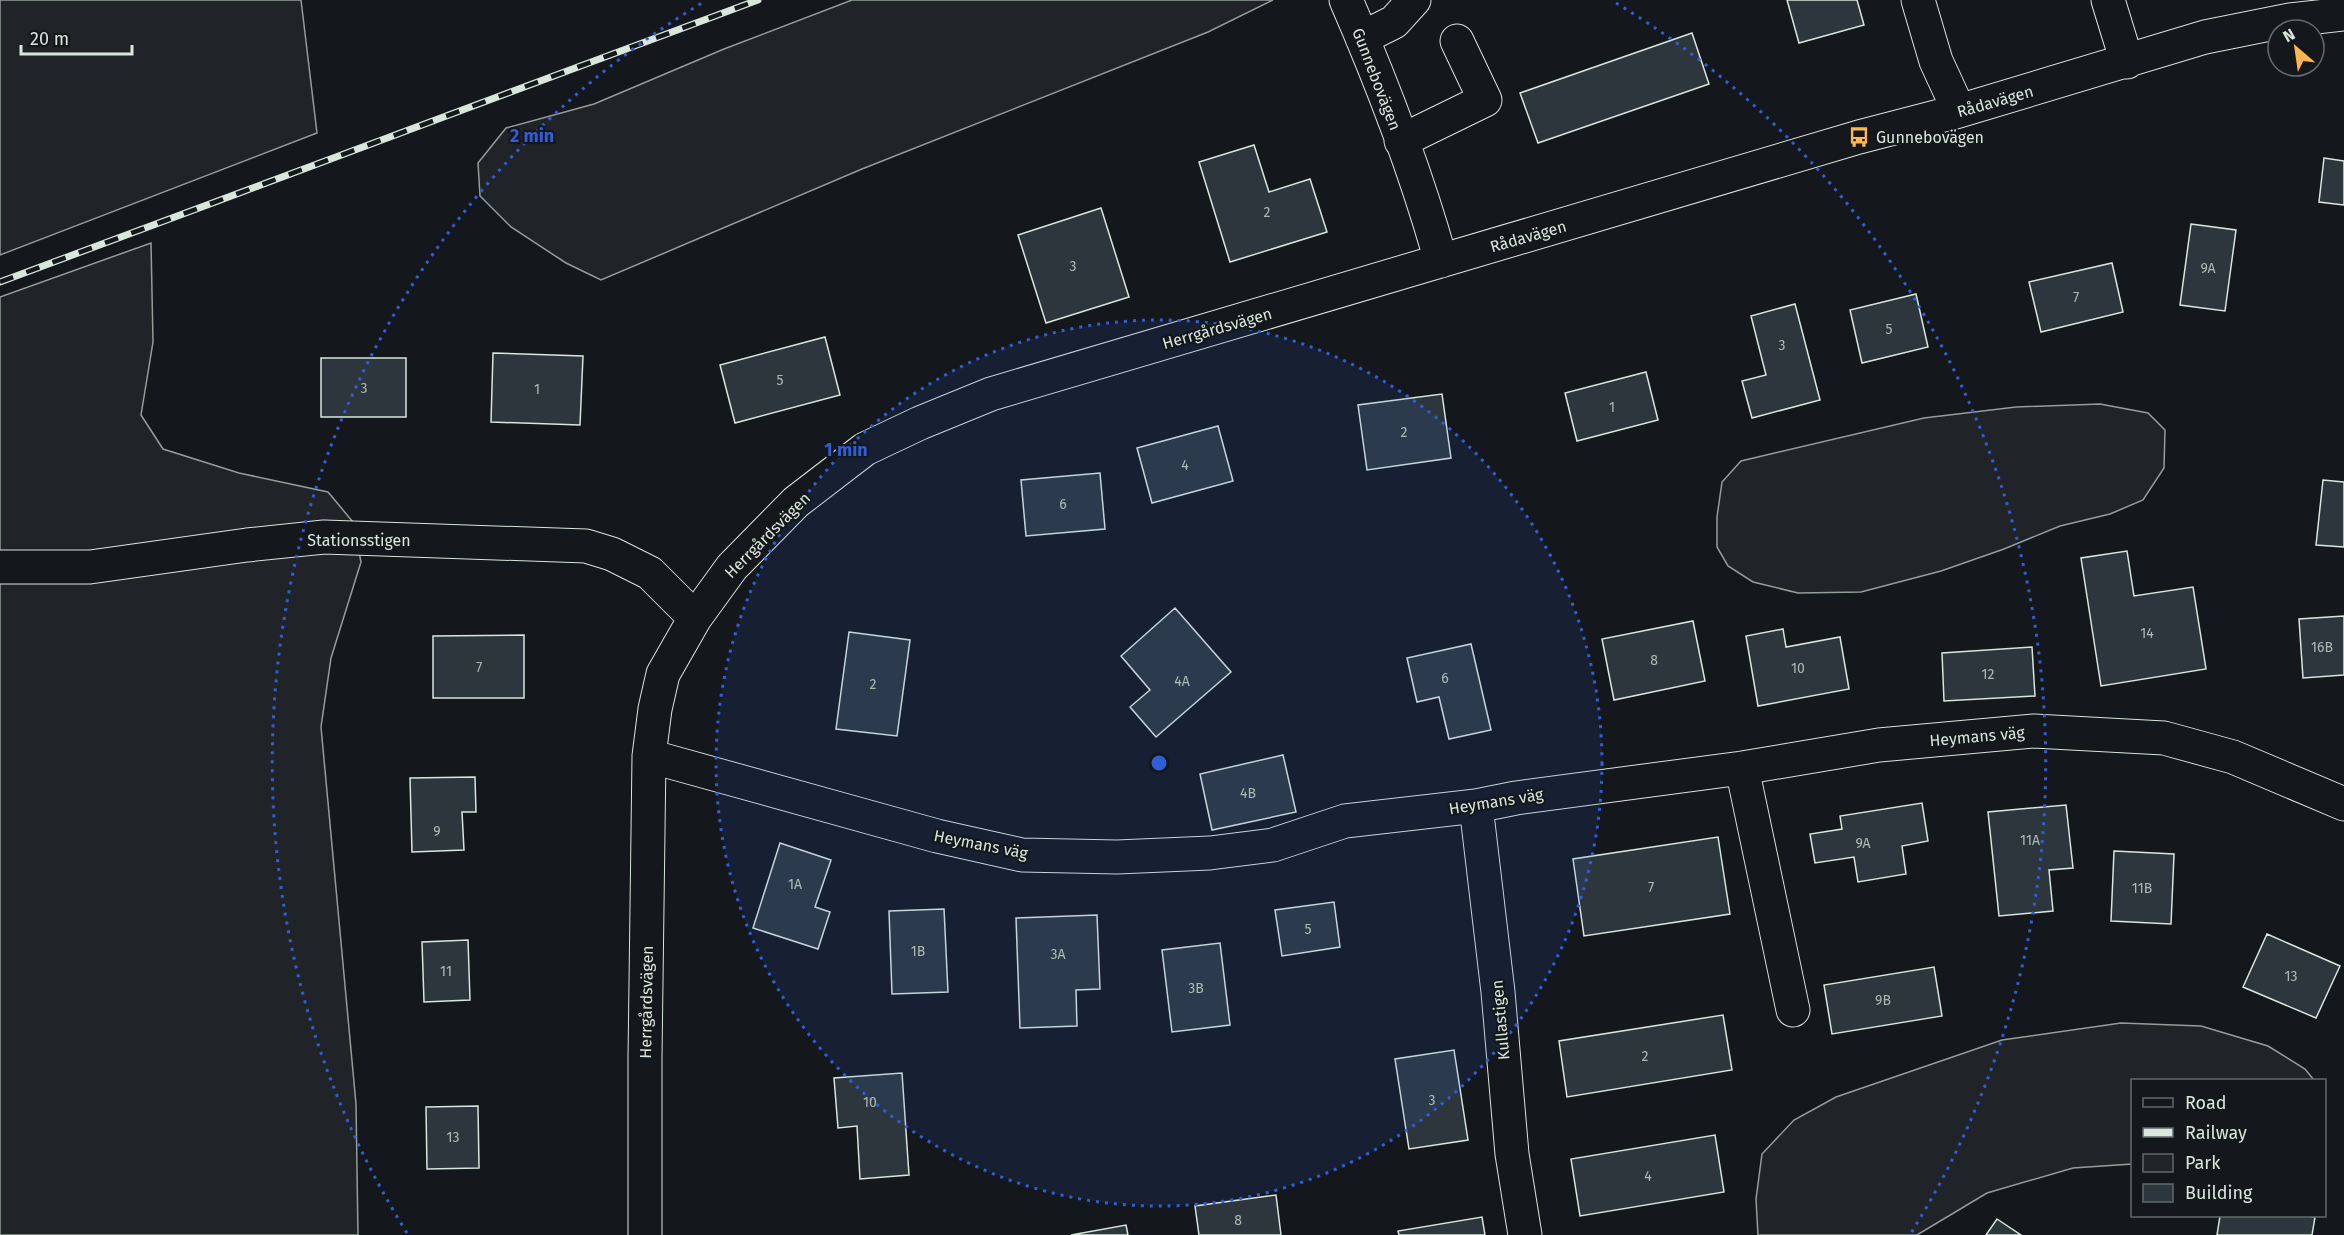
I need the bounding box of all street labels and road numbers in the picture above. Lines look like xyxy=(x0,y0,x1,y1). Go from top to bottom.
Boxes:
street label: Gunnebovägen xyxy=(1348,25,1405,133)
street label: Rådavägen xyxy=(1955,82,2036,121)
street label: Rådavägen xyxy=(1488,217,1569,256)
street label: Herrgårdsvägen xyxy=(1160,304,1274,353)
street label: Herrgårdsvägen xyxy=(721,489,814,582)
street label: Stationsstigen xyxy=(307,531,411,550)
street label: Heymans väg xyxy=(1929,723,2026,750)
street label: Heymans väg xyxy=(1447,785,1545,818)
street label: Heymans väg xyxy=(932,826,1030,863)
street label: Herrgårdsvägen xyxy=(636,945,657,1059)
street label: Kullastigen xyxy=(1488,979,1513,1061)

